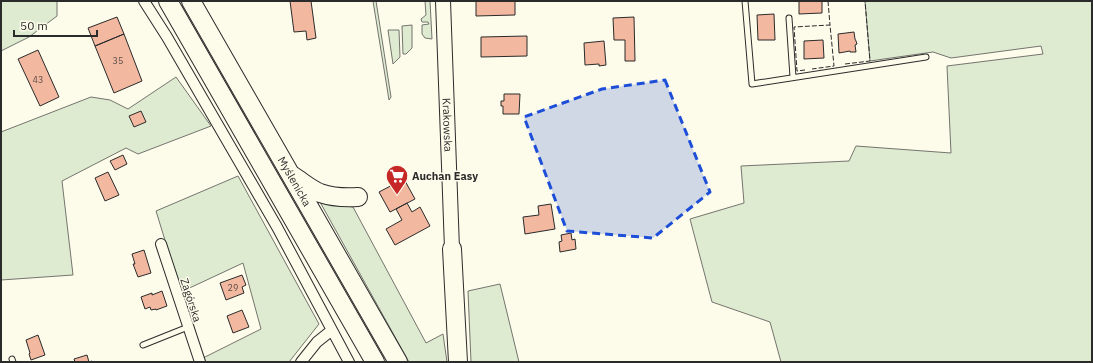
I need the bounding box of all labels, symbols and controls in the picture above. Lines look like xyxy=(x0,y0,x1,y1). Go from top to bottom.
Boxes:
scale bar xyxy=(14,12,97,38)
text: 50 m xyxy=(20,18,48,33)
house number: 35 xyxy=(113,55,123,66)
house number: 43 xyxy=(33,74,43,85)
street label: Krakowska xyxy=(440,98,455,152)
street label: Myślenicka xyxy=(275,154,314,209)
supermarket icon: Auchan Easy xyxy=(384,163,410,196)
place label: Auchan Easy xyxy=(412,169,478,183)
street label: Zagórska xyxy=(177,276,205,324)
house number: 29 xyxy=(228,282,238,293)

